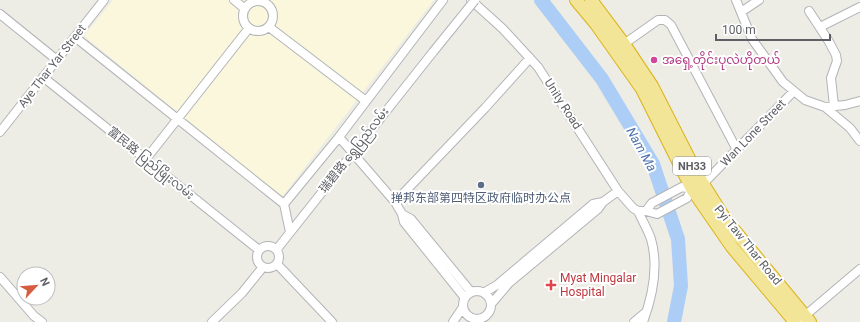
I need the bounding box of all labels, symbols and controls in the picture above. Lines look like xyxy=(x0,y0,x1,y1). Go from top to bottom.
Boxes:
scale bar xyxy=(716,16,830,42)
street label: Aye Thar Yar Street xyxy=(15,22,89,110)
text: 100 m xyxy=(722,23,756,37)
place label: အရှေ့တိုင်းပုလဲဟိုတယ် xyxy=(662,51,780,70)
marker: အရှေ့တိုင်းပုလဲဟိုတယ် xyxy=(649,55,659,65)
street label: Unity Road xyxy=(541,76,585,132)
street label: Wan Lone Street xyxy=(718,97,788,169)
street label: 瑞碧路 ရွှေပြည်လမ်း xyxy=(315,103,394,197)
street label: 富民路 ပြည်ဖြိုးလမ်း xyxy=(103,122,198,204)
water label: Nam Ma xyxy=(623,125,660,174)
road number: NH33 xyxy=(673,157,711,175)
marker: 掸邦东部第四特区政府临时办公点 xyxy=(476,180,486,190)
place label: 掸邦东部第四特区政府临时办公点 xyxy=(391,191,571,205)
street label: Pyi Taw Thar Road xyxy=(712,202,784,288)
north arrow xyxy=(16,266,56,306)
place label: Myat Mingalar Hospital xyxy=(560,271,636,299)
text: N xyxy=(37,275,52,288)
marker: Myat Mingalar Hospital xyxy=(545,279,557,291)

